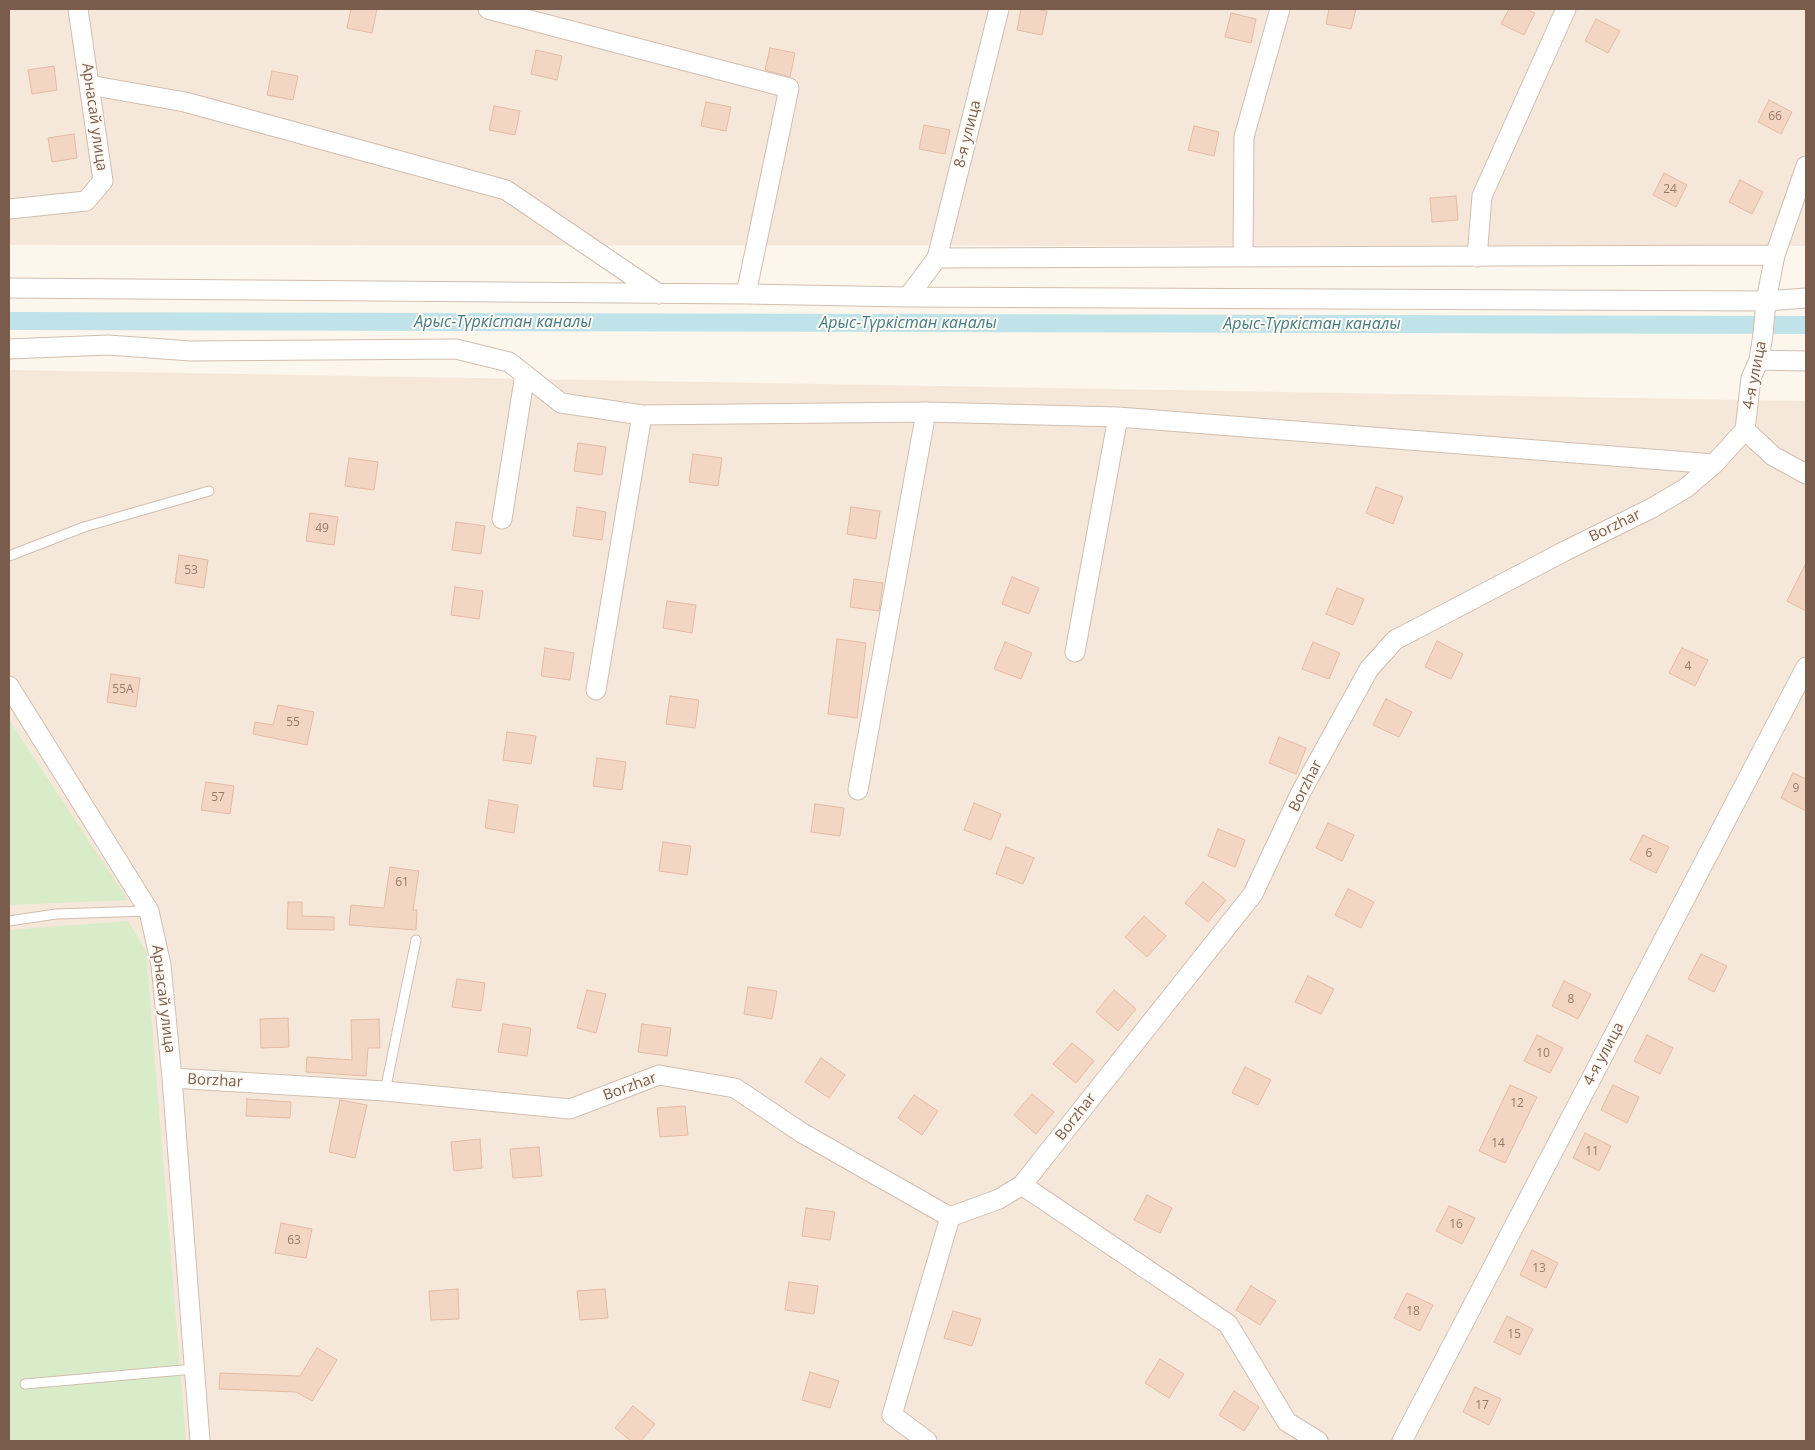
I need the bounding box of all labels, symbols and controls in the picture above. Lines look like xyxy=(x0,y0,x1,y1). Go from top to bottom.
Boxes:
street label: Арнасай улица xyxy=(78,62,110,172)
street label: 8-я улица xyxy=(951,98,985,170)
house number: 66 xyxy=(1768,110,1782,124)
house number: 24 xyxy=(1663,183,1677,197)
water label: Арыс-Түркістан каналы xyxy=(414,312,592,332)
water label: Арыс-Түркістан каналы xyxy=(819,313,997,333)
water label: Арыс-Түркістан каналы xyxy=(1223,314,1401,334)
street label: 4-я улица xyxy=(1740,339,1770,411)
street label: Borzhar xyxy=(1586,506,1644,546)
house number: 49 xyxy=(315,522,329,536)
house number: 53 xyxy=(184,564,198,578)
house number: 4 xyxy=(1685,660,1691,674)
house number: 55А xyxy=(112,683,134,697)
house number: 55 xyxy=(286,716,300,730)
street label: Borzhar xyxy=(1285,757,1327,815)
house number: 9 xyxy=(1793,782,1799,796)
house number: 57 xyxy=(211,791,225,805)
house number: 6 xyxy=(1646,847,1652,861)
house number: 61 xyxy=(395,876,409,890)
street label: Арнасай улица xyxy=(147,944,179,1054)
house number: 8 xyxy=(1568,993,1574,1007)
street label: 4-я улица xyxy=(1580,1019,1628,1089)
house number: 10 xyxy=(1536,1047,1550,1061)
street label: Borzhar xyxy=(601,1069,659,1105)
street label: Borzhar xyxy=(187,1071,243,1091)
street label: Borzhar xyxy=(1052,1090,1100,1144)
house number: 12 xyxy=(1510,1097,1524,1111)
house number: 14 xyxy=(1491,1137,1505,1151)
house number: 11 xyxy=(1585,1145,1599,1159)
house number: 16 xyxy=(1449,1218,1463,1232)
house number: 63 xyxy=(287,1234,301,1248)
house number: 13 xyxy=(1532,1262,1546,1276)
house number: 18 xyxy=(1406,1305,1420,1319)
house number: 15 xyxy=(1507,1328,1521,1342)
house number: 17 xyxy=(1475,1399,1489,1413)

